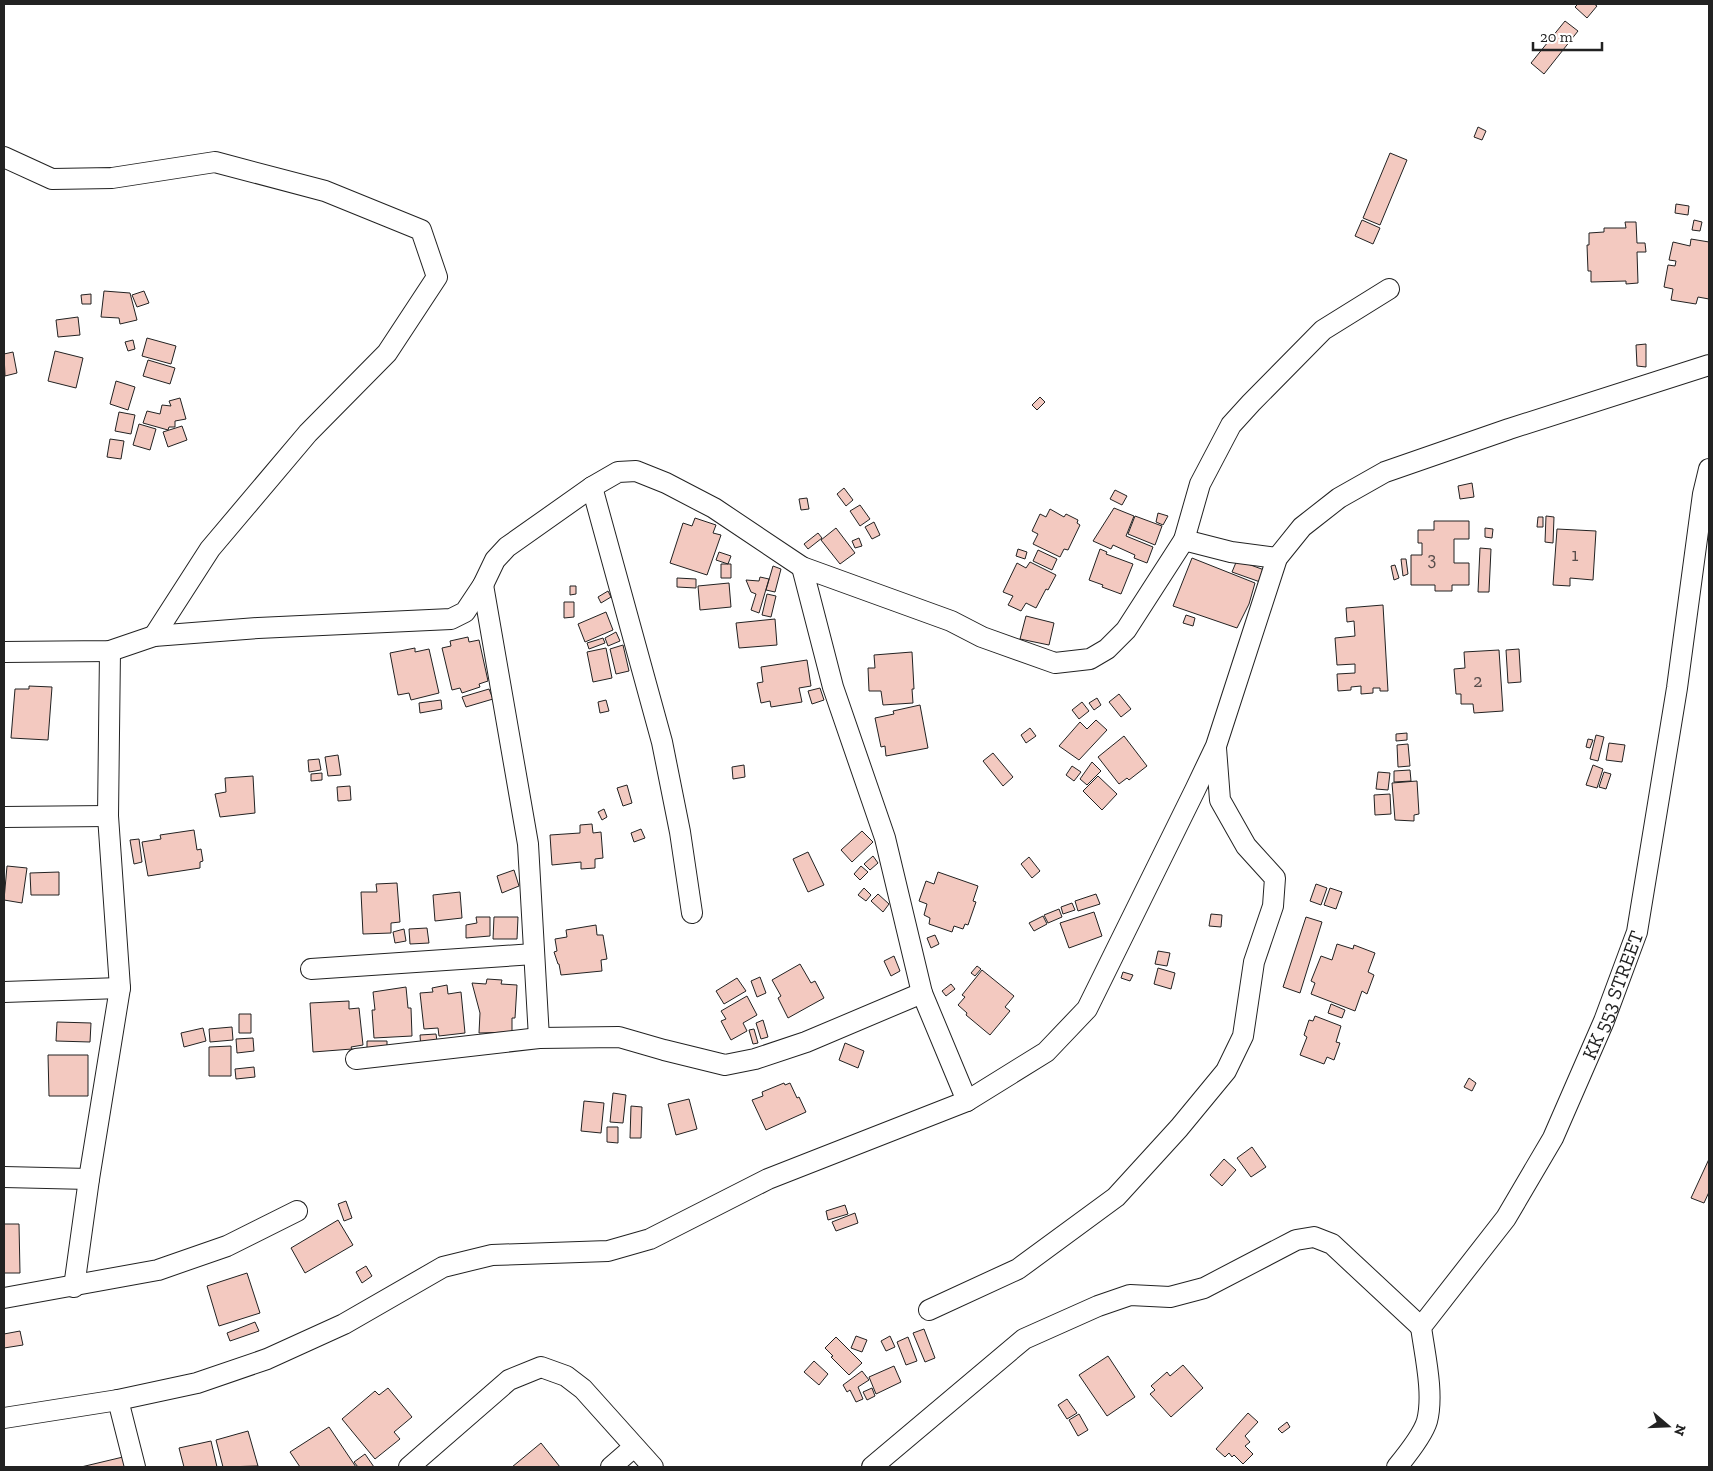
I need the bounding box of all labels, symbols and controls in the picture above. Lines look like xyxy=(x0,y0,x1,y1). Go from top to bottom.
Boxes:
scale bar xyxy=(1533,20,1602,52)
text: 20 m xyxy=(1540,28,1573,46)
house number: 1 xyxy=(1572,544,1579,566)
house number: 3 xyxy=(1428,548,1437,570)
house number: 2 xyxy=(1473,670,1483,692)
street label: KK 553 STREET xyxy=(1577,927,1648,1063)
north arrow xyxy=(1643,1401,1693,1451)
text: N xyxy=(1670,1422,1690,1438)

